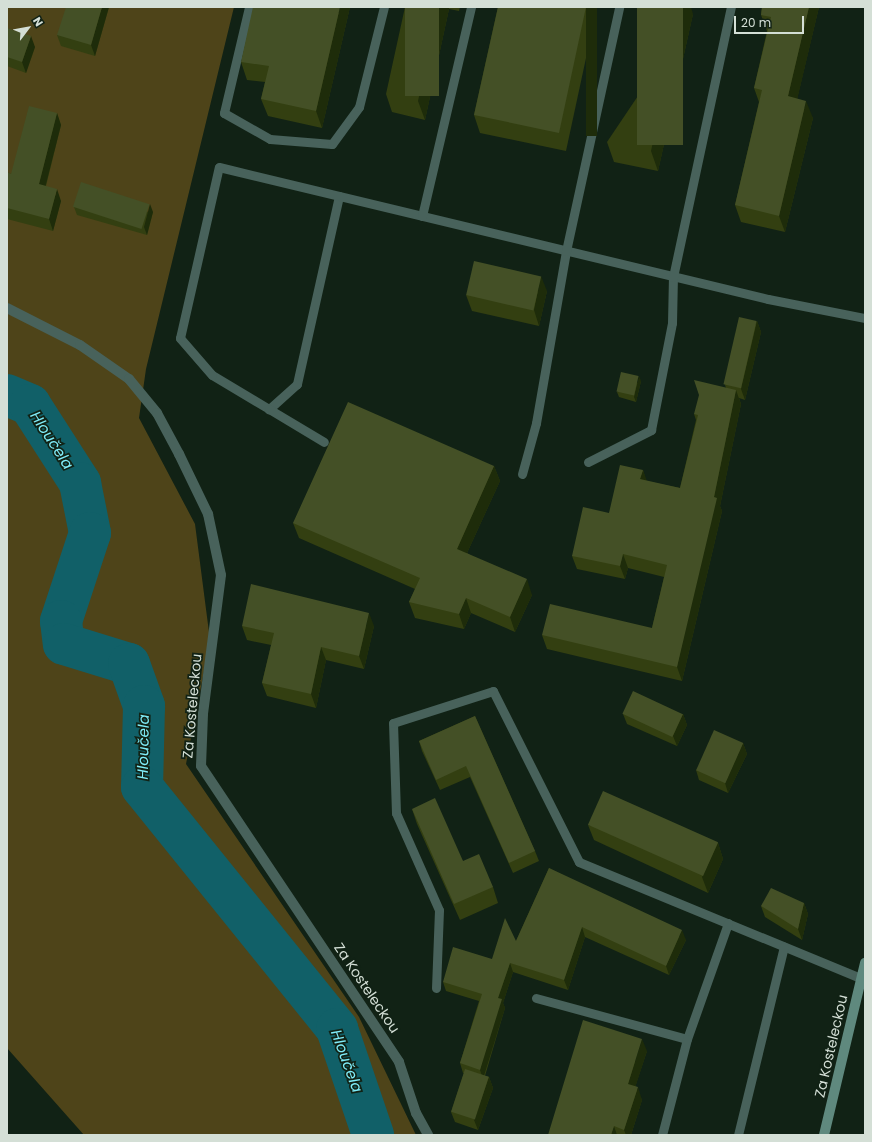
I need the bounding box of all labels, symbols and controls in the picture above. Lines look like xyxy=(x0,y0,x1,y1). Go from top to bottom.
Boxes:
north arrow xyxy=(8,8,48,48)
scale bar xyxy=(736,8,806,34)
text: N xyxy=(29,14,47,29)
text: 20 m xyxy=(741,14,771,31)
water label: Hloučela xyxy=(27,408,77,472)
street label: Za Kosteleckou xyxy=(179,653,205,759)
water label: Hloučela xyxy=(133,714,153,780)
street label: Za Kosteleckou xyxy=(331,940,403,1036)
street label: Za Kosteleckou xyxy=(811,993,851,1099)
water label: Hloučela xyxy=(327,1027,367,1095)

